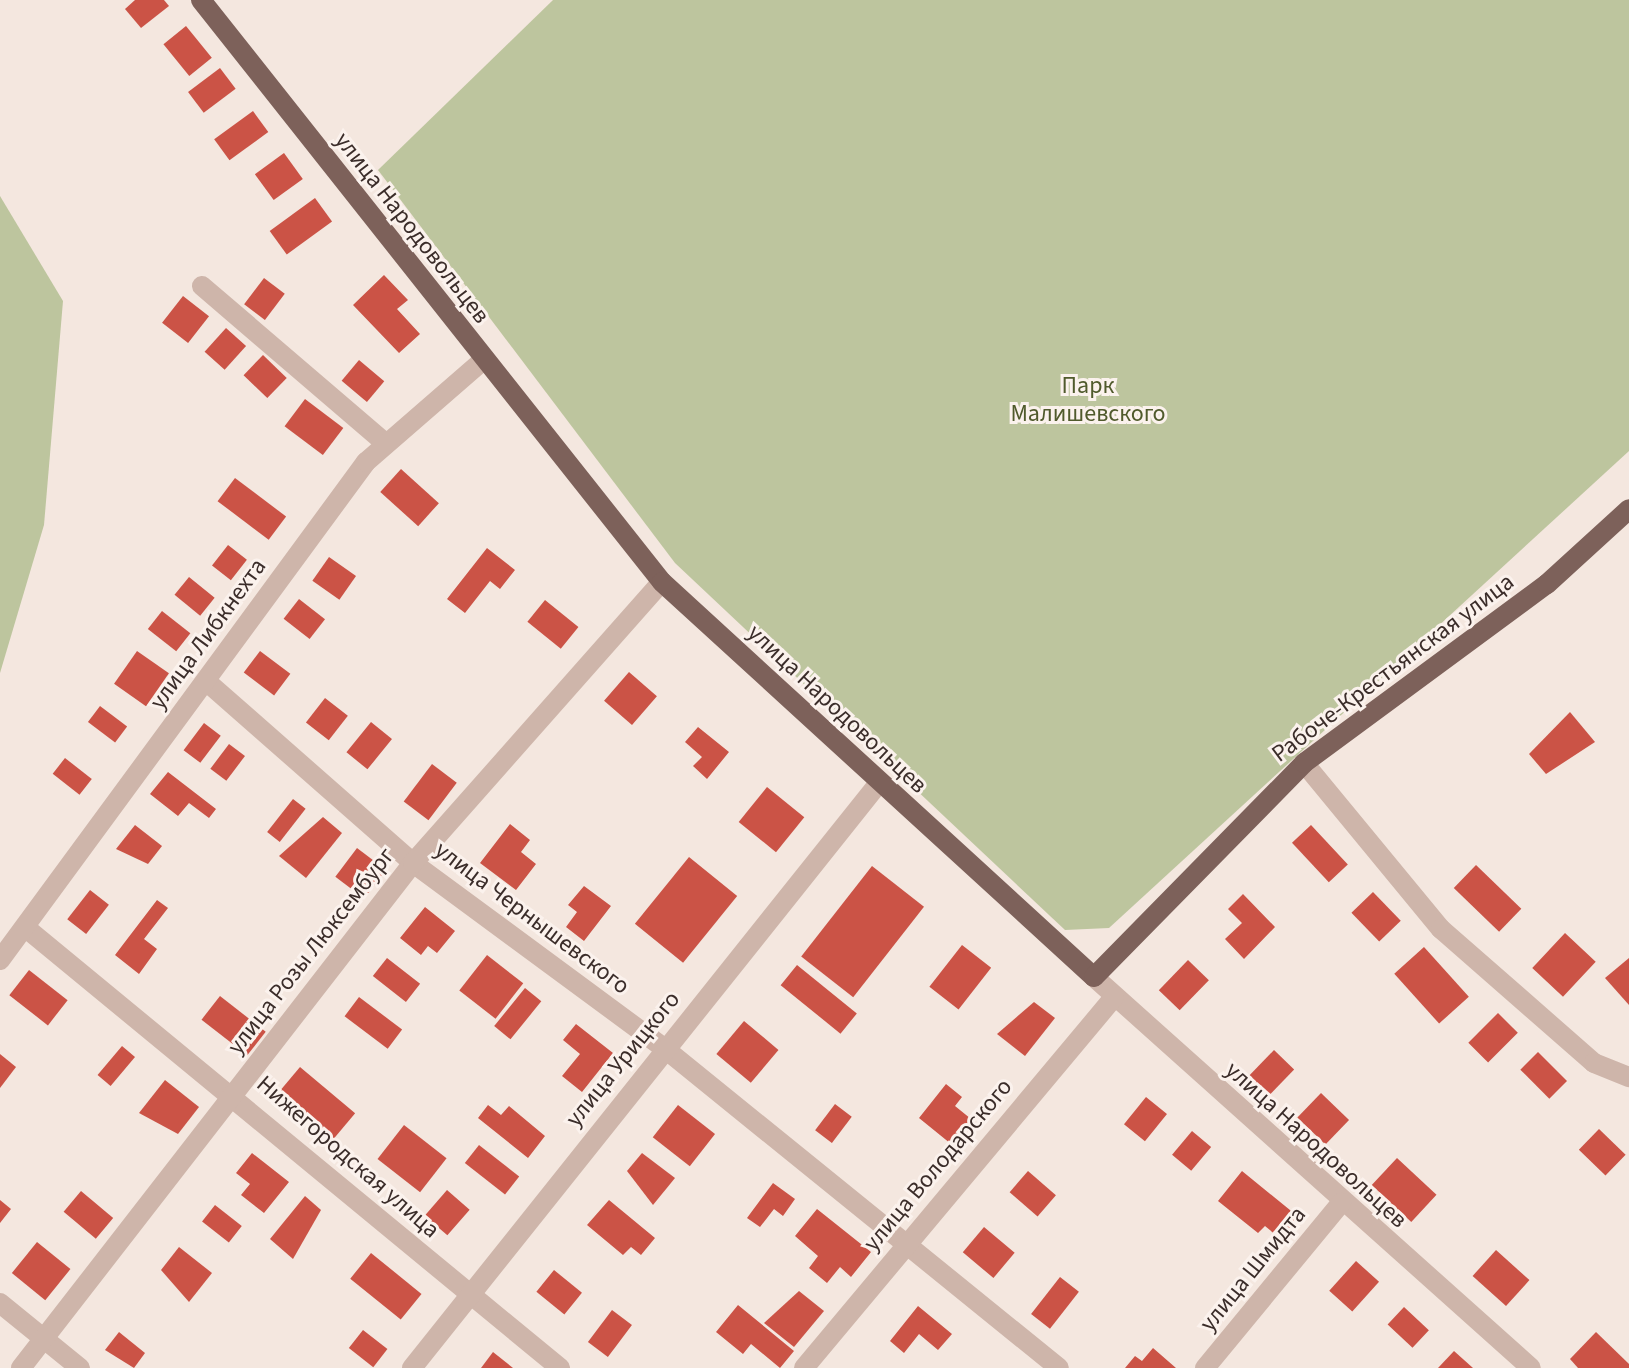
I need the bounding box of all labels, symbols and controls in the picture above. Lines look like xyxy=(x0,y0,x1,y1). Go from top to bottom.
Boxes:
street label: улица Народовольцев xyxy=(328,127,496,329)
park label: Парк Малишевского xyxy=(1010,372,1166,428)
street label: улица Либкнехта xyxy=(144,553,272,715)
street label: Рабоче-Крестьянская улица xyxy=(1266,568,1520,768)
street label: улица Народовольцев xyxy=(741,618,933,800)
street label: улица Чернышевского xyxy=(429,835,635,1001)
street label: улица Розы Люксембург xyxy=(221,842,401,1060)
street label: улица Урицкого xyxy=(560,985,686,1133)
street label: улица Народовольцев xyxy=(1219,1056,1413,1234)
street label: Нижегородская улица xyxy=(251,1070,445,1244)
street label: улица Володарского xyxy=(858,1073,1018,1257)
street label: улица Шмидта xyxy=(1194,1201,1312,1337)

